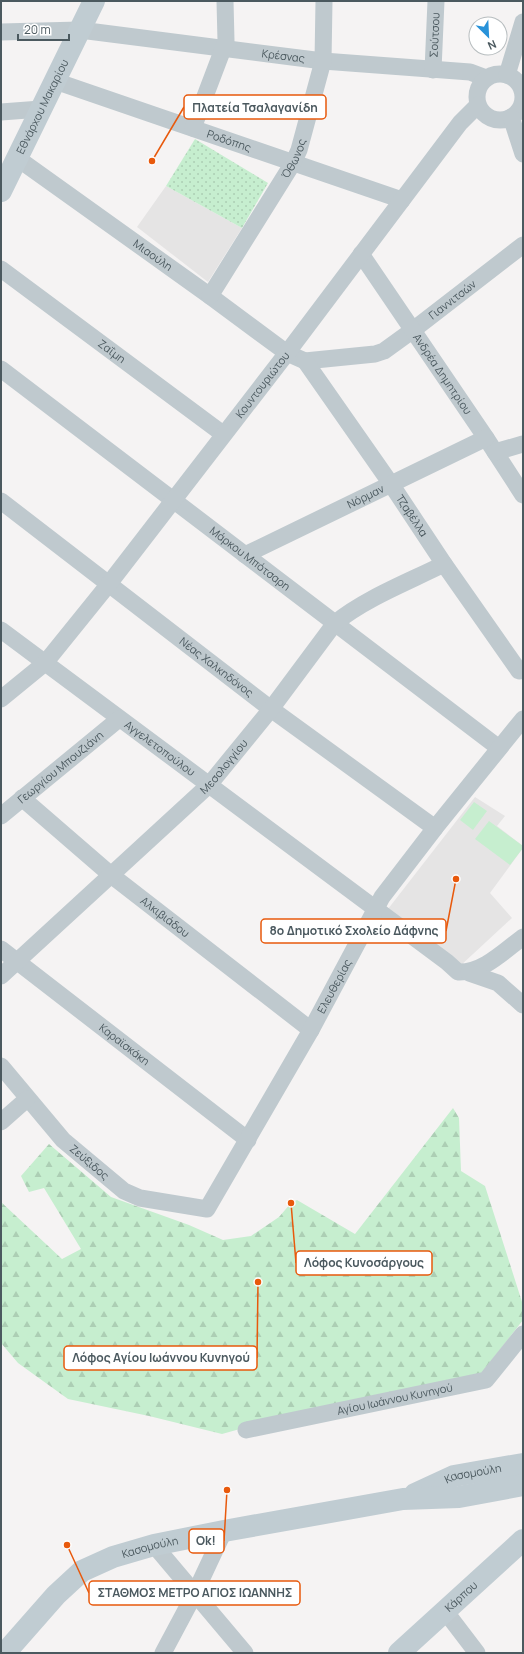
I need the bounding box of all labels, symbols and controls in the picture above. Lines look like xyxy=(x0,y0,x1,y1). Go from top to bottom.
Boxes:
street label: Σούτσου xyxy=(426,12,442,58)
scale bar xyxy=(18,16,69,42)
north arrow xyxy=(468,16,508,56)
text: 20 m xyxy=(24,21,51,38)
text: N xyxy=(486,37,499,54)
street label: Κρέσνας xyxy=(261,45,306,66)
street label: Εθνάρχου Μακαρίου xyxy=(12,56,71,156)
callout: Πλατεία Τσαλαγανίδη xyxy=(184,95,326,119)
text: Πλατεία Τσαλαγανίδη xyxy=(192,99,318,116)
street label: Ροδόπης xyxy=(205,126,253,155)
street label: Όθωνος xyxy=(277,137,309,181)
street label: Μιαούλη xyxy=(131,236,176,274)
street label: Γιαννιτσών xyxy=(425,276,479,322)
street label: Ανδρέα Δημητρίου xyxy=(410,330,476,417)
street label: Ζαΐμη xyxy=(95,336,129,366)
street label: Κουντουριώτου xyxy=(232,348,292,421)
street label: Νόρμαν xyxy=(344,480,387,511)
street label: Τζαβέλλα xyxy=(393,491,432,539)
street label: Μάρκου Μπότσαρη xyxy=(207,523,294,594)
street label: Νέας Χαλκηδόνος xyxy=(177,633,257,700)
street label: Αγγελετοπούλου xyxy=(122,717,198,779)
street label: Γεωργίου Μπουζιάνη xyxy=(14,727,106,806)
street label: Μεσολογγίου xyxy=(196,736,251,797)
street label: Αλκιβιάδου xyxy=(138,893,193,940)
callout: 8ο Δημοτικό Σχολείο Δάφνης xyxy=(261,919,446,943)
text: 8ο Δημοτικό Σχολείο Δάφνης xyxy=(269,922,439,939)
street label: Ελευθερίας xyxy=(313,956,355,1016)
street label: Καραϊσκάκη xyxy=(96,1020,153,1068)
street label: Ζεύξιδος xyxy=(67,1141,113,1183)
callout: Λόφος Κυνοσάργους xyxy=(296,1251,432,1275)
text: Λόφος Κυνοσάργους xyxy=(304,1254,424,1271)
callout: Λόφος Αγίου Ιωάννου Κυνηγού xyxy=(64,1346,257,1370)
text: Λόφος Αγίου Ιωάννου Κυνηγού xyxy=(72,1349,250,1366)
street label: Αγίου Ιωάννου Κυνηγού xyxy=(336,1379,454,1418)
street label: Κασομούλη xyxy=(442,1460,502,1487)
callout: Ok! xyxy=(189,1529,224,1553)
street label: Κασομούλη xyxy=(120,1532,179,1561)
text: Ok! xyxy=(196,1532,216,1549)
street label: Κάρπου xyxy=(441,1577,480,1615)
callout: ΣΤΑΘΜΟΣ ΜΕΤΡΟ ΑΓΙΟΣ ΙΩΑΝΝΗΣ xyxy=(89,1581,300,1605)
text: ΣΤΑΘΜΟΣ ΜΕΤΡΟ ΑΓΙΟΣ ΙΩΑΝΝΗΣ xyxy=(98,1584,293,1601)

